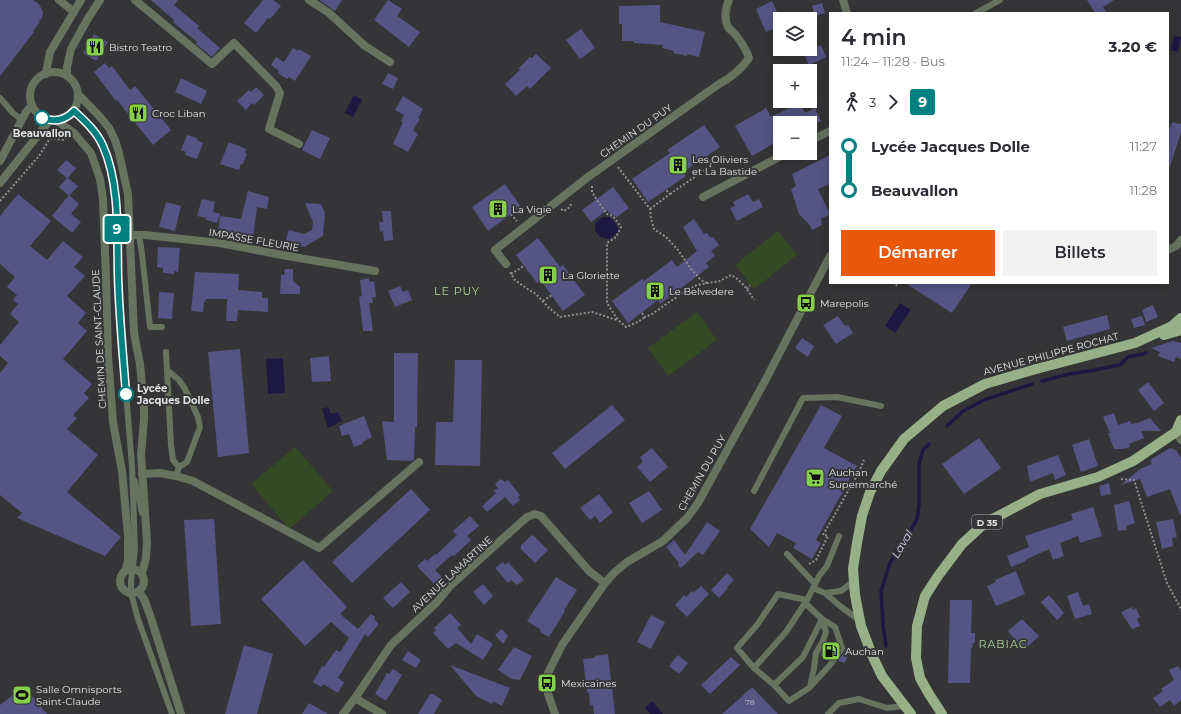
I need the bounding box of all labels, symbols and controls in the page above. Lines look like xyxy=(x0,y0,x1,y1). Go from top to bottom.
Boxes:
map controls xyxy=(773,12,817,160)
button: layers xyxy=(773,12,817,56)
text: 4 min xyxy=(841,24,907,51)
restaurant icon: Bistro Teatro xyxy=(84,36,106,58)
text: 3.20 € xyxy=(1109,37,1157,56)
place label: Bistro Teatro xyxy=(109,41,172,54)
text: 11:24 – 11:28 · Bus xyxy=(841,53,945,69)
button: + xyxy=(773,64,817,108)
icon: walk xyxy=(841,91,863,113)
icon: forward xyxy=(882,91,904,113)
text: 9 xyxy=(918,93,927,111)
text: 3 xyxy=(869,94,876,110)
street label: CHEMIN DU PUY xyxy=(597,101,675,161)
restaurant icon: Croc Liban xyxy=(127,102,149,124)
place label: Croc Liban xyxy=(152,107,205,120)
marker: Beauvallon xyxy=(34,110,50,126)
button: − xyxy=(773,116,817,160)
place label: Beauvallon xyxy=(13,127,71,140)
text: Lycée Jacques Dolle xyxy=(871,137,1030,156)
text: 11:27 xyxy=(1130,138,1157,154)
place label: Les Oliviers et La Bastide xyxy=(692,153,757,178)
building icon: Les Oliviers et La Bastide xyxy=(667,154,689,176)
text: Beauvallon xyxy=(871,181,958,200)
text: 11:28 xyxy=(1129,182,1157,198)
building icon: La Vigie xyxy=(487,198,509,220)
place label: La Vigie xyxy=(512,203,551,216)
line badge: 9 xyxy=(104,216,130,242)
text: 9 xyxy=(113,220,121,238)
street label: IMPASSE FLEURIE xyxy=(208,226,301,254)
button: Démarrer xyxy=(841,230,995,276)
button: Billets xyxy=(1003,230,1157,276)
building icon: La Gloriette xyxy=(537,264,559,286)
street label: CHEMIN DE SAINT-CLAUDE xyxy=(89,269,109,409)
place label: La Gloriette xyxy=(562,269,620,282)
building icon: Le Belvedere xyxy=(644,280,666,302)
district label: LE PUY xyxy=(434,284,480,298)
place label: Le Belvedere xyxy=(669,285,734,298)
bus stop icon: Marepolis xyxy=(795,292,817,314)
place label: Marepolis xyxy=(820,297,869,310)
street label: AVENUE PHILIPPE ROCHAT xyxy=(982,330,1120,378)
place label: Lycée Jacques Dolle xyxy=(136,382,210,407)
marker: Lycée Jacques Dolle xyxy=(118,386,134,402)
street label: CHEMIN DU PUY xyxy=(675,432,729,513)
place label: Auchan Supermarché xyxy=(829,466,897,491)
supermarket icon: Auchan Supermarché xyxy=(804,467,826,489)
road number: D 35 xyxy=(972,515,1002,529)
water label: Laval xyxy=(888,527,916,560)
street label: AVENUE LAMARTINE xyxy=(409,533,495,615)
district label: RABIAC xyxy=(978,637,1028,651)
fuel station icon: Auchan xyxy=(820,640,842,662)
place label: Auchan xyxy=(845,645,884,658)
bus stop icon: Mexicaines xyxy=(536,672,558,694)
place label: Mexicaines xyxy=(561,677,616,690)
place label: Salle Omnisports Saint-Claude xyxy=(36,683,122,708)
sports icon: Salle Omnisports Saint-Claude xyxy=(11,684,33,706)
house number: 78 xyxy=(745,697,755,707)

